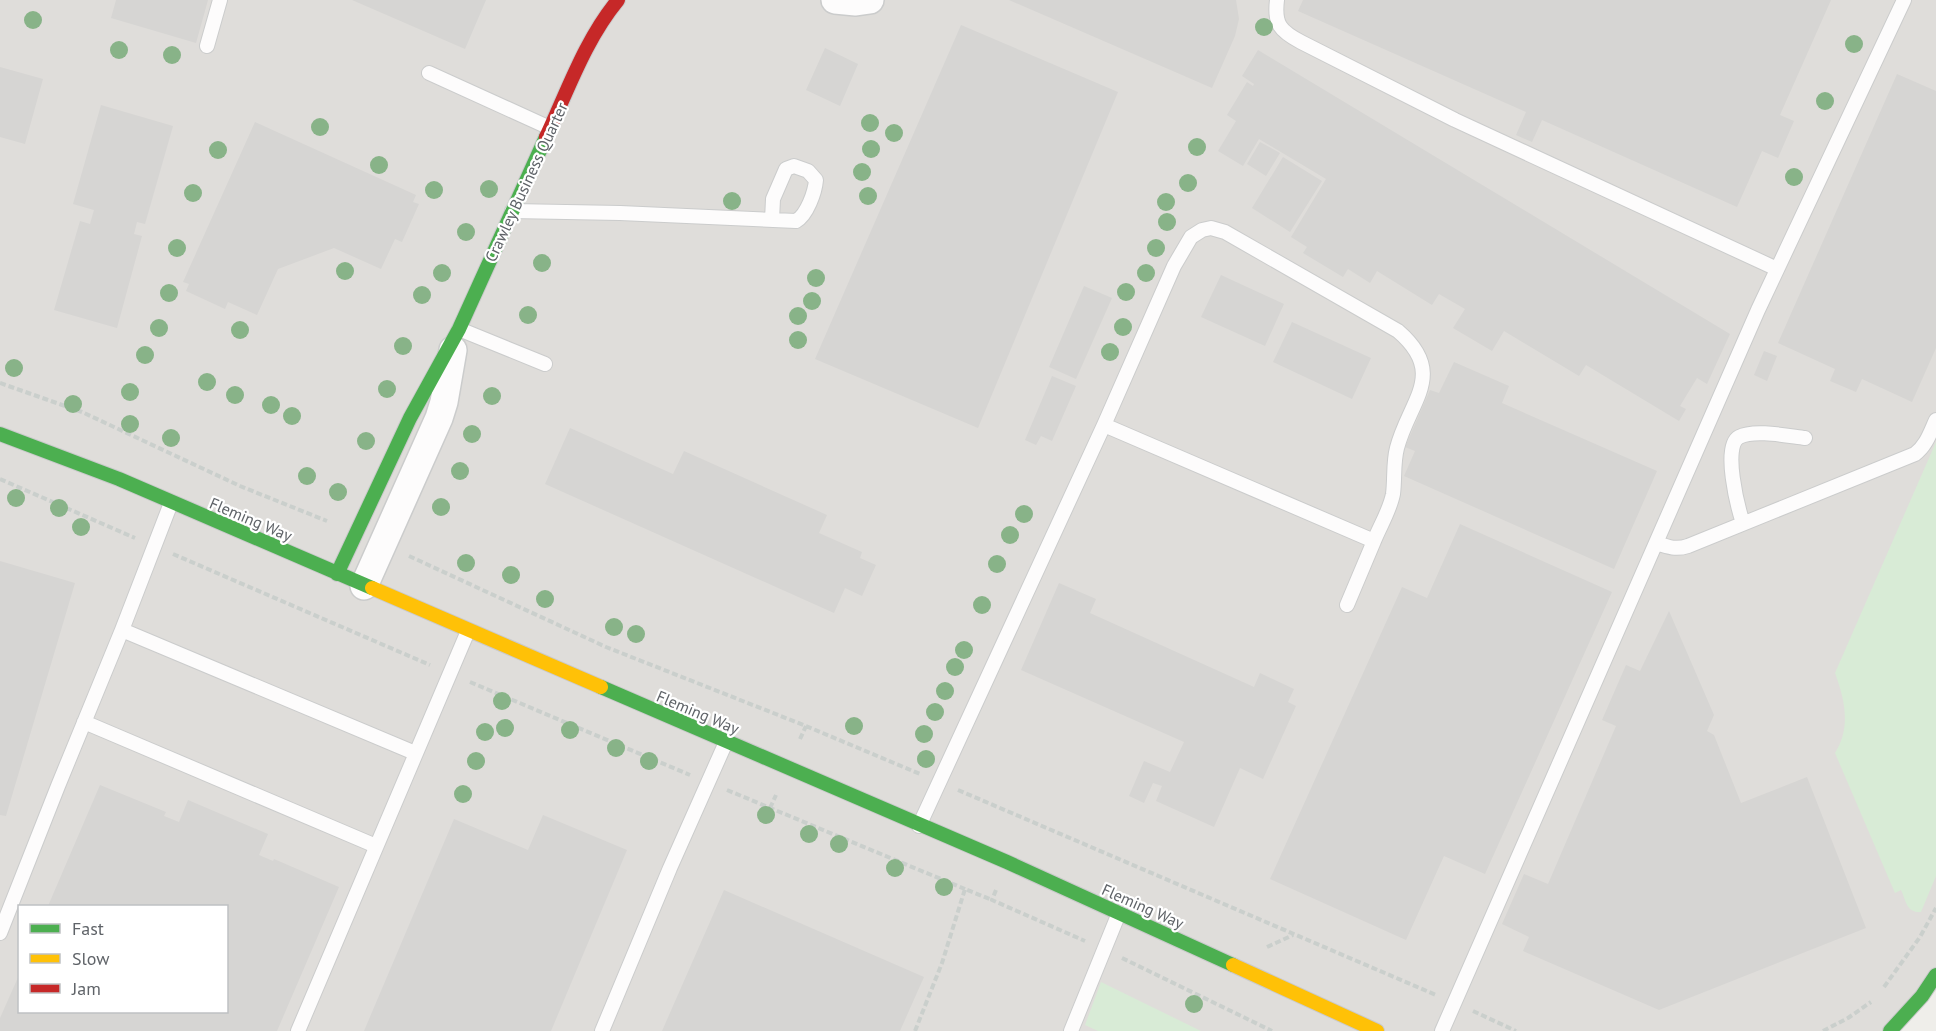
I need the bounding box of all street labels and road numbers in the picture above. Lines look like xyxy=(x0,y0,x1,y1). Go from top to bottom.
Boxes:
street label: Crawley Business Quarter xyxy=(480,99,572,265)
street label: Fleming Way xyxy=(207,493,296,546)
street label: Fleming Way xyxy=(654,686,743,739)
street label: Fleming Way xyxy=(1099,879,1188,933)

